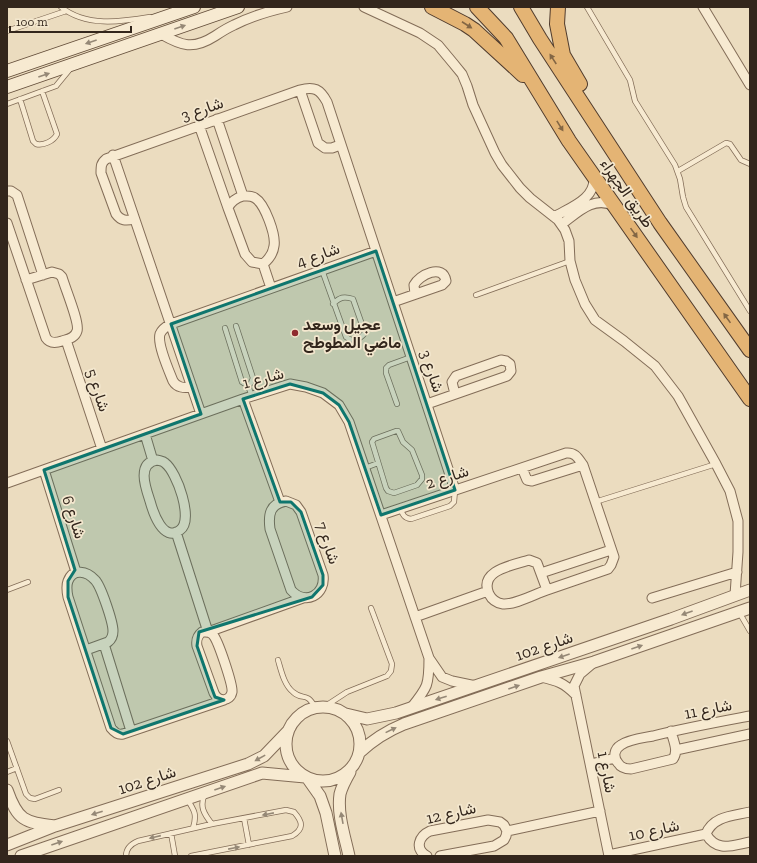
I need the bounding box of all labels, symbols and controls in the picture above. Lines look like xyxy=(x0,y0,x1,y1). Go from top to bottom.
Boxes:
scale bar xyxy=(10,8,131,34)
text: 100 m xyxy=(16,15,48,29)
one-way arrow xyxy=(461,22,473,29)
one-way arrow xyxy=(174,24,186,30)
one-way arrow xyxy=(84,40,96,46)
one-way arrow xyxy=(549,54,557,64)
one-way arrow xyxy=(38,71,50,77)
street label: شارع 3 xyxy=(178,93,226,127)
one-way arrow xyxy=(556,121,564,131)
street label: طريق الجهراء xyxy=(595,155,658,232)
one-way arrow xyxy=(630,228,638,238)
street label: شارع 4 xyxy=(294,238,343,273)
one-way arrow xyxy=(723,313,731,323)
place label: عجيل وسعد ماضي المطوطح xyxy=(303,315,401,356)
marker: عجيل وسعد ماضي المطوطح xyxy=(290,328,300,338)
street label: شارع 3 xyxy=(414,347,448,395)
street label: شارع 1 xyxy=(240,363,286,395)
street label: شارع 5 xyxy=(80,366,114,415)
street label: شارع 2 xyxy=(423,461,472,495)
street label: شارع 6 xyxy=(56,493,90,542)
street label: شارع 7 xyxy=(310,519,344,567)
one-way arrow xyxy=(681,610,693,616)
street label: شارع 102 xyxy=(513,627,576,667)
one-way arrow xyxy=(632,644,644,650)
one-way arrow xyxy=(558,653,570,659)
one-way arrow xyxy=(508,683,520,689)
one-way arrow xyxy=(435,695,447,701)
street label: شارع 11 xyxy=(683,695,734,725)
one-way arrow xyxy=(385,727,397,733)
street label: شارع 1 xyxy=(592,750,620,795)
one-way arrow xyxy=(254,754,266,761)
street label: شارع 102 xyxy=(116,762,179,800)
one-way arrow xyxy=(214,784,226,790)
street label: شارع 12 xyxy=(424,798,478,830)
one-way arrow xyxy=(91,810,103,816)
one-way arrow xyxy=(262,811,274,817)
one-way arrow xyxy=(338,812,344,824)
street label: شارع 10 xyxy=(627,815,681,847)
one-way arrow xyxy=(149,834,161,840)
one-way arrow xyxy=(52,840,64,846)
one-way arrow xyxy=(228,844,240,850)

